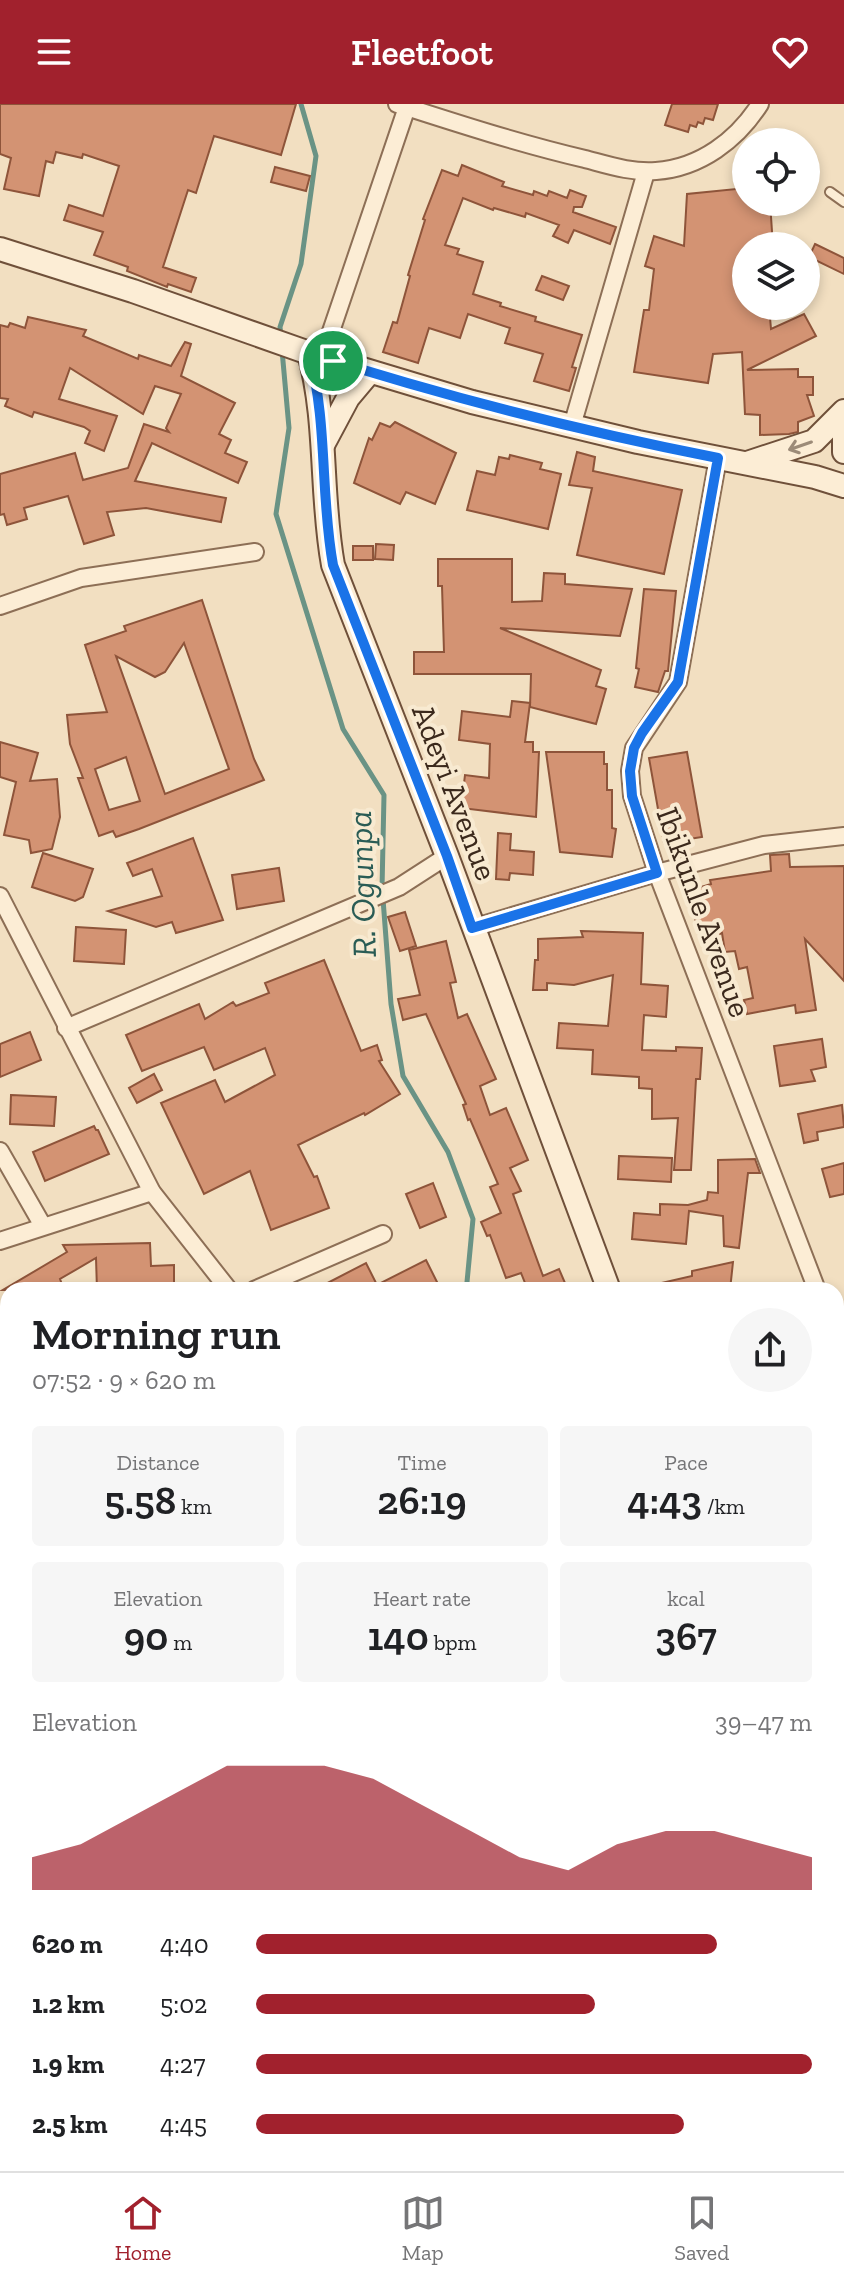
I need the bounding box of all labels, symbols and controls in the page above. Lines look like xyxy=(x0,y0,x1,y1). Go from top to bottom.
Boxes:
icon: menu xyxy=(32,30,76,74)
icon: heart xyxy=(768,30,812,74)
text: Fleetfoot xyxy=(351,31,493,74)
map controls xyxy=(732,128,820,320)
button: locate xyxy=(732,128,820,216)
button: layers xyxy=(732,232,820,320)
pin xyxy=(299,327,367,395)
icon: arrive xyxy=(311,339,355,383)
one-way arrow xyxy=(788,439,813,454)
street label: Adeyi Avenue xyxy=(404,699,506,885)
street label: Ibikunle Avenue xyxy=(648,802,760,1022)
water label: R. Ogunpa xyxy=(339,810,385,958)
text: Morning run xyxy=(32,1307,280,1360)
button: share xyxy=(728,1308,812,1392)
text: 07:52 · 9 × 620 m xyxy=(32,1364,215,1396)
text: Distance xyxy=(116,1449,200,1476)
text: Time xyxy=(397,1449,447,1476)
text: Pace xyxy=(664,1449,708,1476)
text: 5.58 xyxy=(104,1476,176,1524)
text: 26:19 xyxy=(377,1476,467,1524)
text: 4:43 xyxy=(627,1476,702,1524)
text: km xyxy=(176,1493,212,1520)
text: /km xyxy=(702,1493,745,1520)
text: Elevation xyxy=(114,1585,202,1612)
text: Heart rate xyxy=(373,1585,471,1612)
text: kcal xyxy=(667,1585,705,1612)
text: 90 xyxy=(124,1612,168,1660)
text: 140 xyxy=(367,1612,429,1660)
text: 367 xyxy=(655,1612,717,1660)
text: m xyxy=(168,1629,192,1656)
text: bpm xyxy=(429,1629,477,1656)
text: Elevation xyxy=(32,1706,137,1738)
text: 39–47 m xyxy=(715,1706,812,1738)
text: 620 m xyxy=(32,1928,103,1960)
text: 4:40 xyxy=(160,1928,209,1960)
text: 1.2 km xyxy=(32,1988,104,2020)
text: 5:02 xyxy=(160,1988,208,2020)
text: 1.9 km xyxy=(32,2048,104,2080)
text: 4:27 xyxy=(160,2048,205,2080)
text: 2.5 km xyxy=(32,2108,107,2140)
text: 4:45 xyxy=(160,2108,207,2140)
tab: Home xyxy=(115,2191,171,2266)
tab: Map xyxy=(401,2191,445,2266)
tab: Saved xyxy=(674,2191,729,2266)

